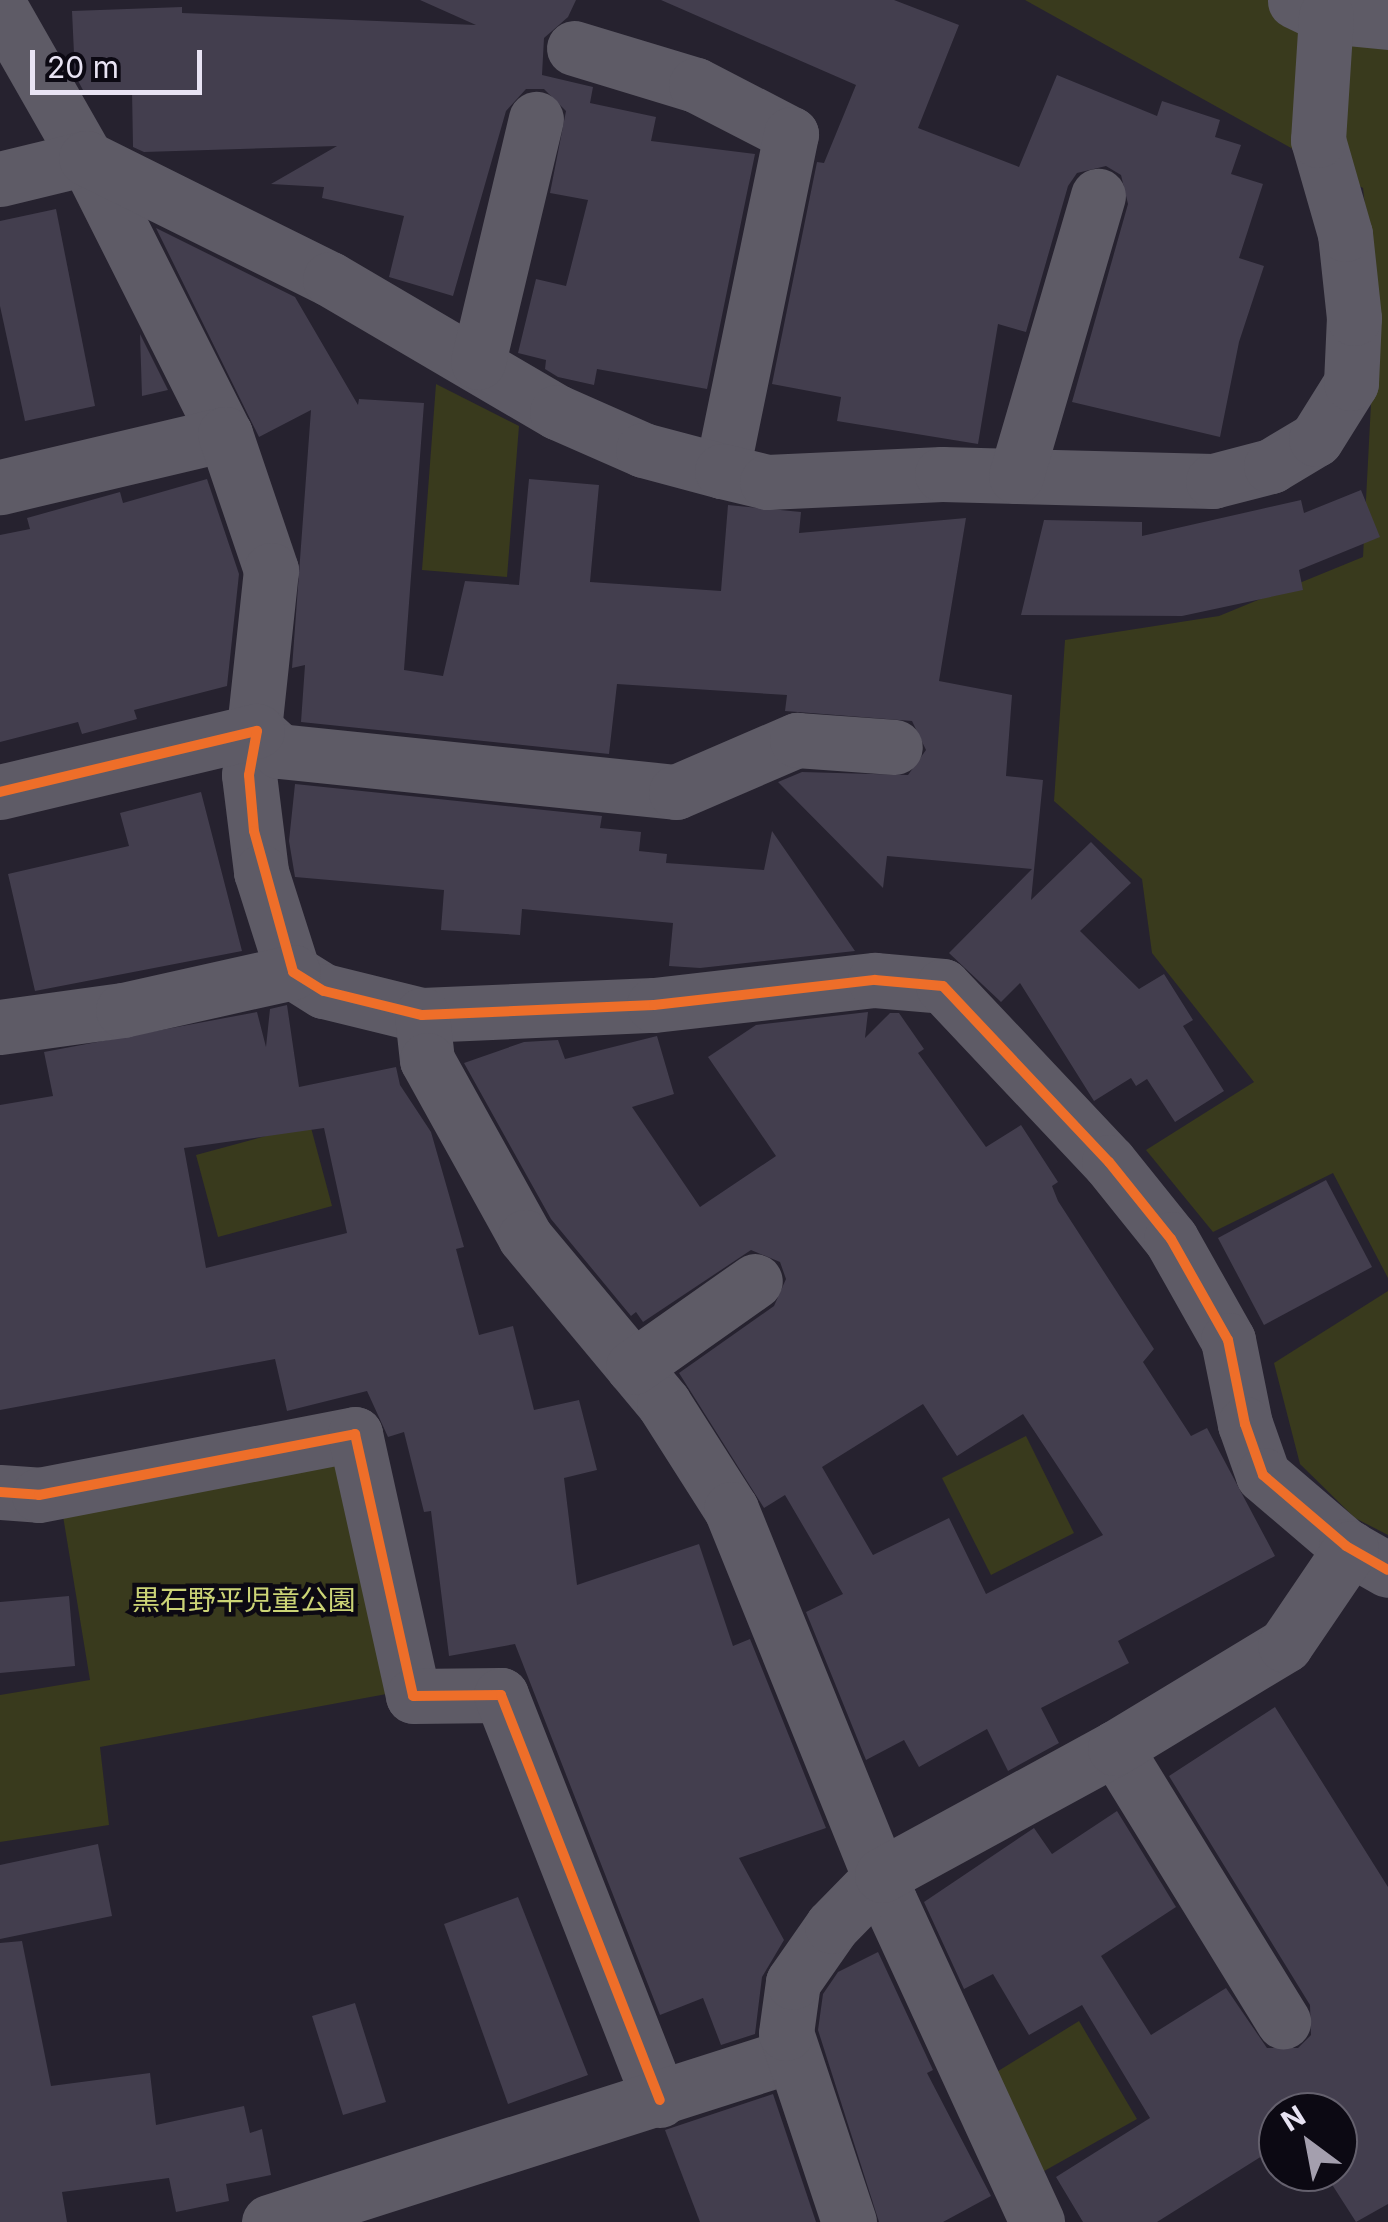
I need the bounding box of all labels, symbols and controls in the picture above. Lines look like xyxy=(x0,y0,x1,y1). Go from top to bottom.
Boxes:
scale bar xyxy=(35,30,208,92)
text: 20 m xyxy=(47,49,119,85)
park label: 黒石野平児童公園 xyxy=(132,1583,356,1617)
north arrow xyxy=(1258,2092,1358,2192)
text: N xyxy=(1275,2098,1311,2138)

